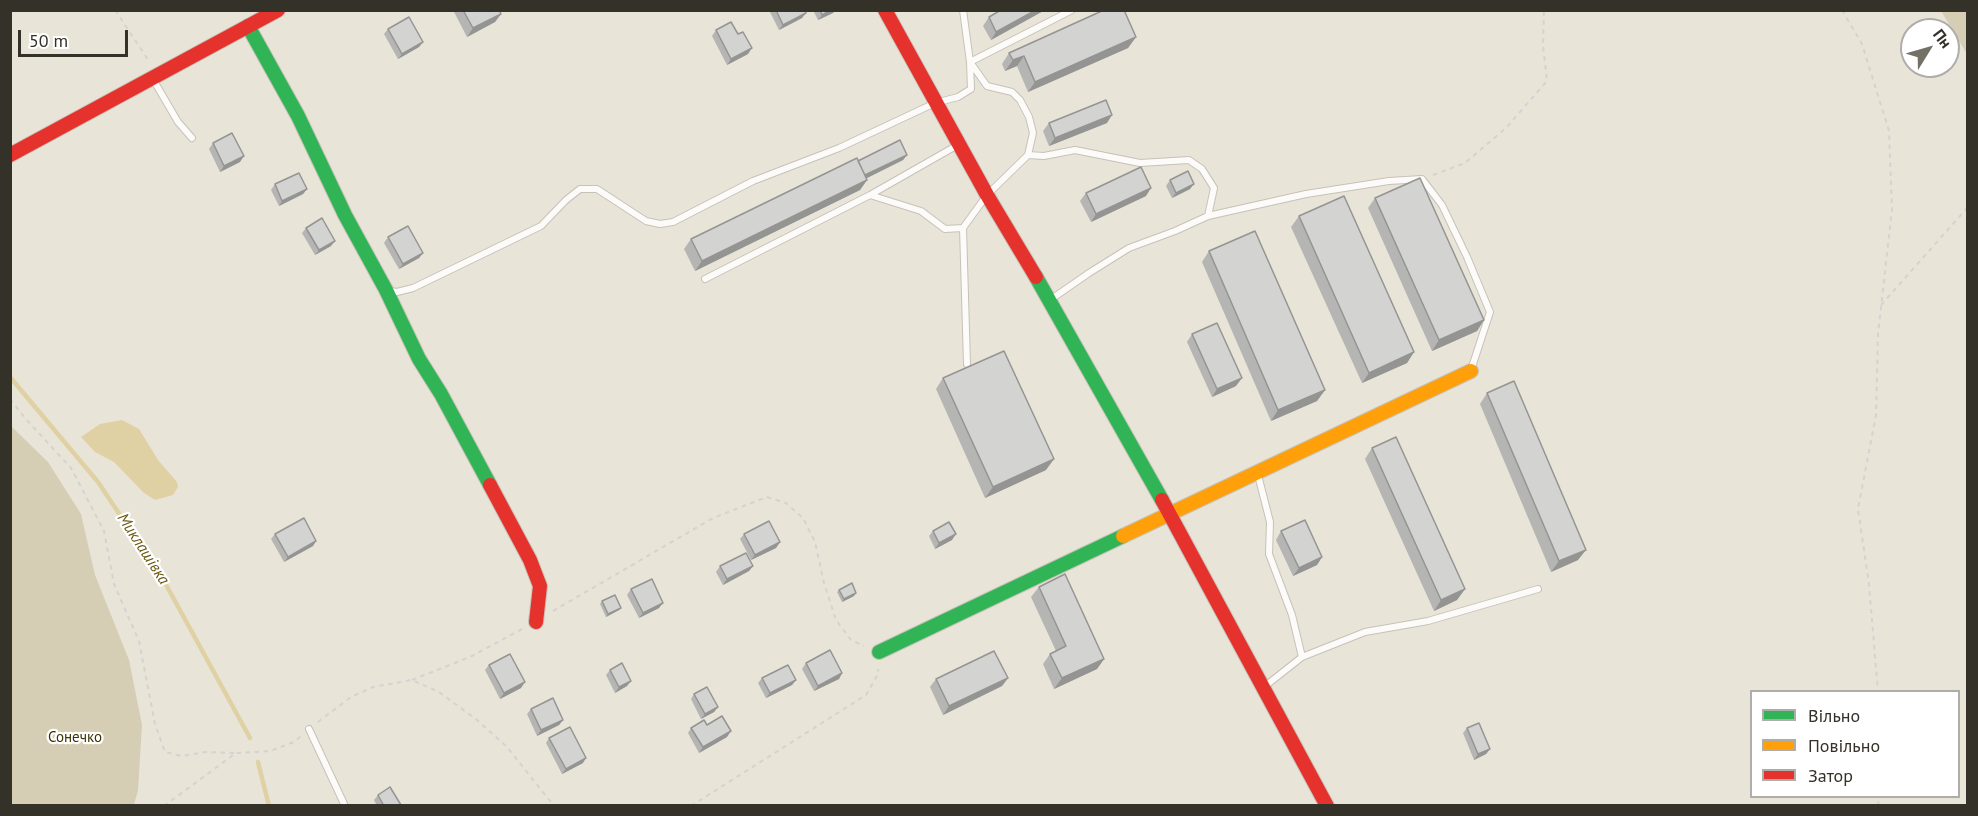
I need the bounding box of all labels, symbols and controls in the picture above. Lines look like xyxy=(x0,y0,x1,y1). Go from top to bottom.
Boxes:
scale bar xyxy=(21,18,130,56)
north arrow xyxy=(1900,18,1960,78)
text: Пн xyxy=(1929,25,1956,52)
text: 50 m xyxy=(29,29,68,52)
water label: Миклашівка xyxy=(113,510,173,588)
legend xyxy=(1750,690,1960,798)
text: Вільно xyxy=(1808,704,1860,727)
park label: Сонечко xyxy=(48,729,102,747)
text: Повільно xyxy=(1808,734,1880,757)
text: Затор xyxy=(1808,764,1853,787)

